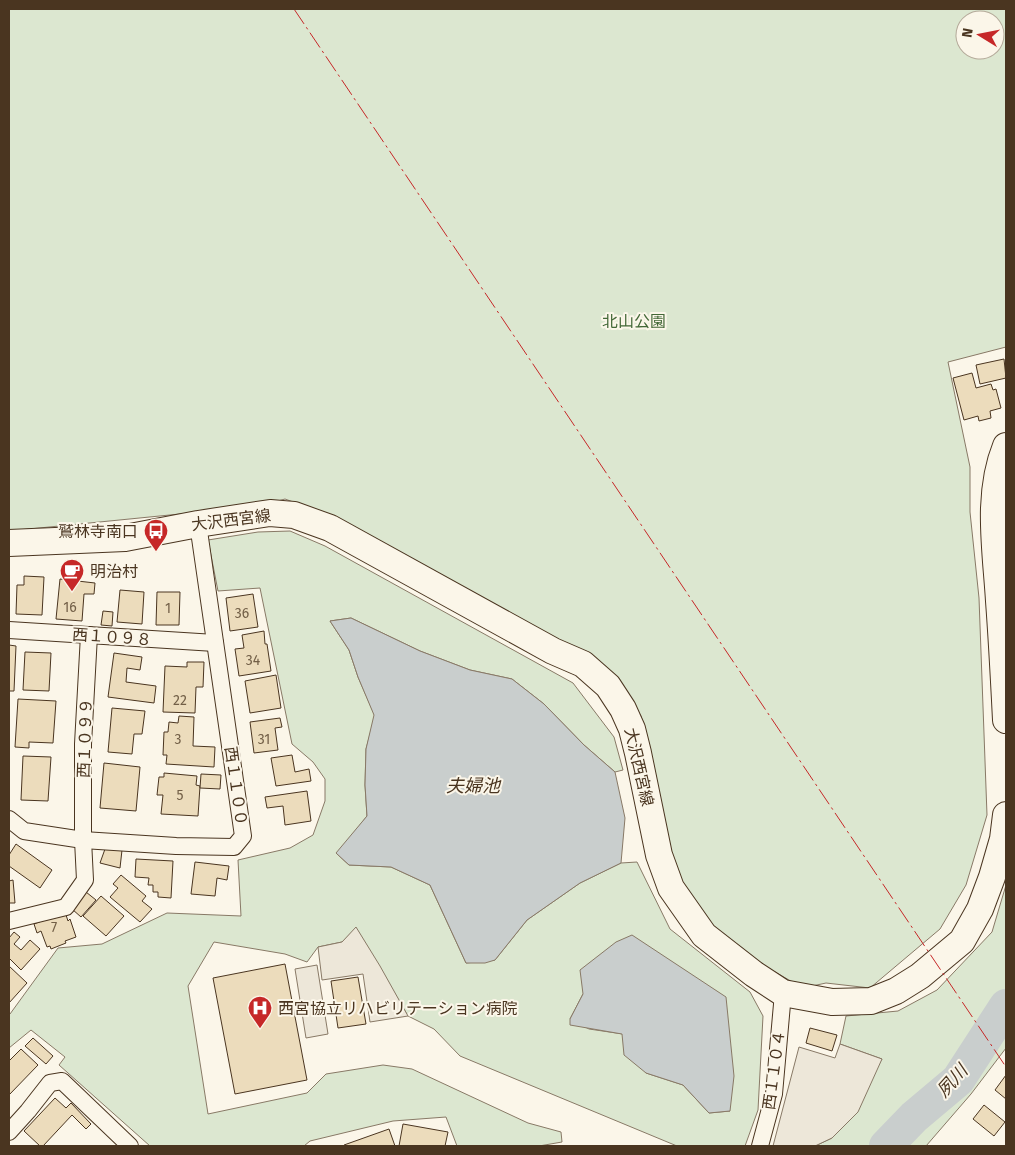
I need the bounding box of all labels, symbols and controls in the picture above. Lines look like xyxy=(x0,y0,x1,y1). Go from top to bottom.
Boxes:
north arrow xyxy=(955,10,1005,60)
text: N xyxy=(959,27,977,39)
park label: 北山公園 xyxy=(602,312,666,331)
street label: 大沢西宮線 xyxy=(190,506,272,534)
bus stop icon: 鷲林寺南口 xyxy=(143,518,169,552)
place label: 鷲林寺南口 xyxy=(58,522,138,541)
cafe icon: 明治村 xyxy=(59,558,85,592)
place label: 明治村 xyxy=(90,562,138,581)
house number: 16 xyxy=(63,599,77,616)
house number: 1 xyxy=(165,600,171,617)
house number: 36 xyxy=(235,605,249,622)
street label: 西１０９８ xyxy=(71,625,153,649)
house number: 34 xyxy=(246,652,261,669)
house number: 22 xyxy=(173,692,187,709)
street label: 西１０９９ xyxy=(74,698,96,778)
street label: 大沢西宮線 xyxy=(621,726,657,808)
house number: 3 xyxy=(175,731,182,748)
house number: 31 xyxy=(258,731,270,748)
street label: 西１１００ xyxy=(221,745,251,827)
water label: 夫婦池 xyxy=(446,775,502,797)
house number: 5 xyxy=(176,787,184,804)
house number: 7 xyxy=(51,919,57,936)
hospital icon: 西宮協立リハビリテーション病院 xyxy=(247,995,273,1029)
place label: 西宮協立リハビリテーション病院 xyxy=(278,999,518,1018)
street label: 西１１０４ xyxy=(759,1029,789,1111)
water label: 夙川 xyxy=(932,1059,974,1102)

